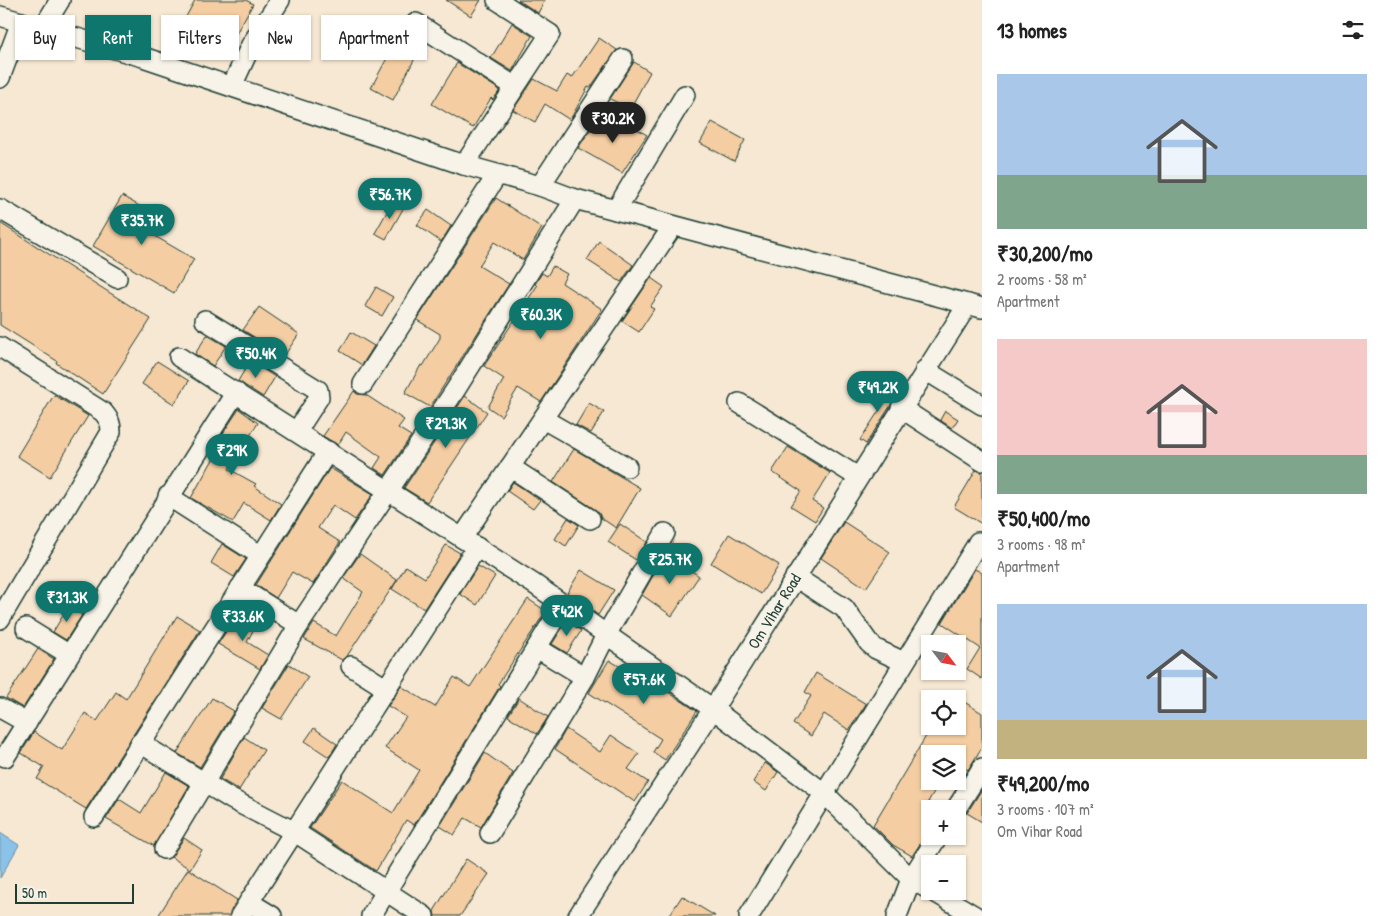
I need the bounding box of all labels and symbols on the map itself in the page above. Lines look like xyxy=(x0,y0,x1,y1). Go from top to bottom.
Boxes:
pin: ₹30.2K xyxy=(572,102,654,144)
pin: ₹56.7K xyxy=(349,178,431,220)
pin: ₹35.7K xyxy=(101,204,183,246)
pin: ₹60.3K xyxy=(500,298,582,340)
pin: ₹50.4K xyxy=(215,336,297,379)
pin: ₹49.2K xyxy=(837,370,919,413)
pin: ₹29.3K xyxy=(405,406,487,449)
pin: ₹29K xyxy=(202,434,262,476)
pin: ₹25.7K xyxy=(629,542,711,585)
street label: Om Vihar Road xyxy=(742,569,806,653)
pin: ₹31.3K xyxy=(26,580,108,623)
pin: ₹42K xyxy=(537,594,597,637)
pin: ₹33.6K xyxy=(202,600,284,642)
north arrow xyxy=(921,635,966,680)
pin: ₹57.6K xyxy=(603,662,685,705)
scale bar xyxy=(15,881,134,904)

